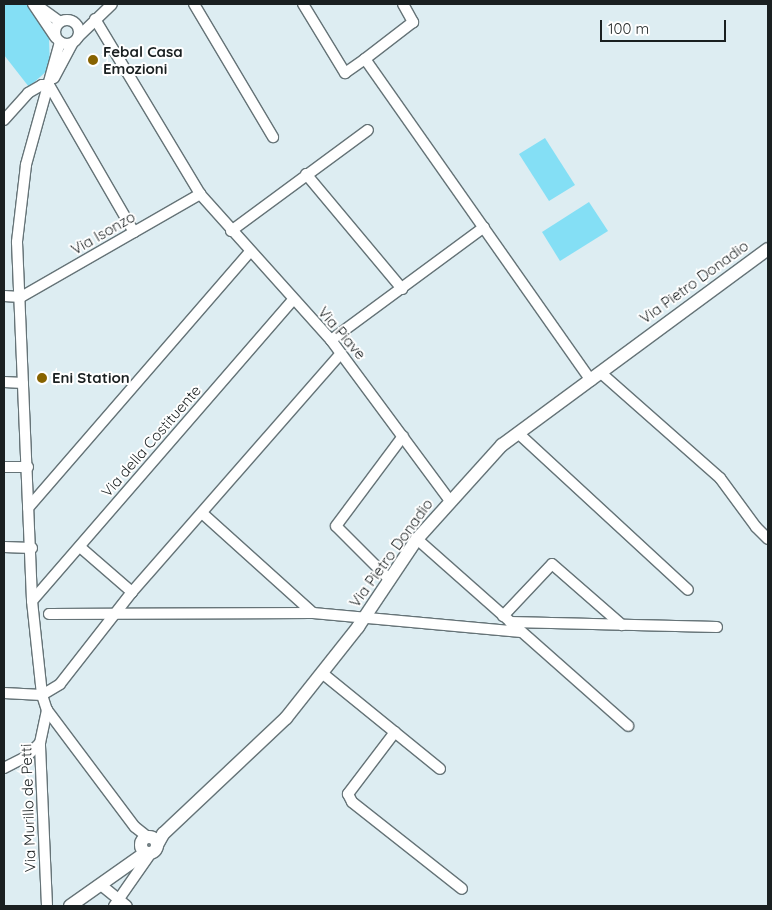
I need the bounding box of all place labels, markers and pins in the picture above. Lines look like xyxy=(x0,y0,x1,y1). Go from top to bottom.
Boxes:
place label: Febal Casa Emozioni xyxy=(103,42,183,77)
marker: Febal Casa Emozioni xyxy=(87,54,99,66)
place label: Eni Station xyxy=(52,369,130,387)
marker: Eni Station xyxy=(36,372,48,384)

